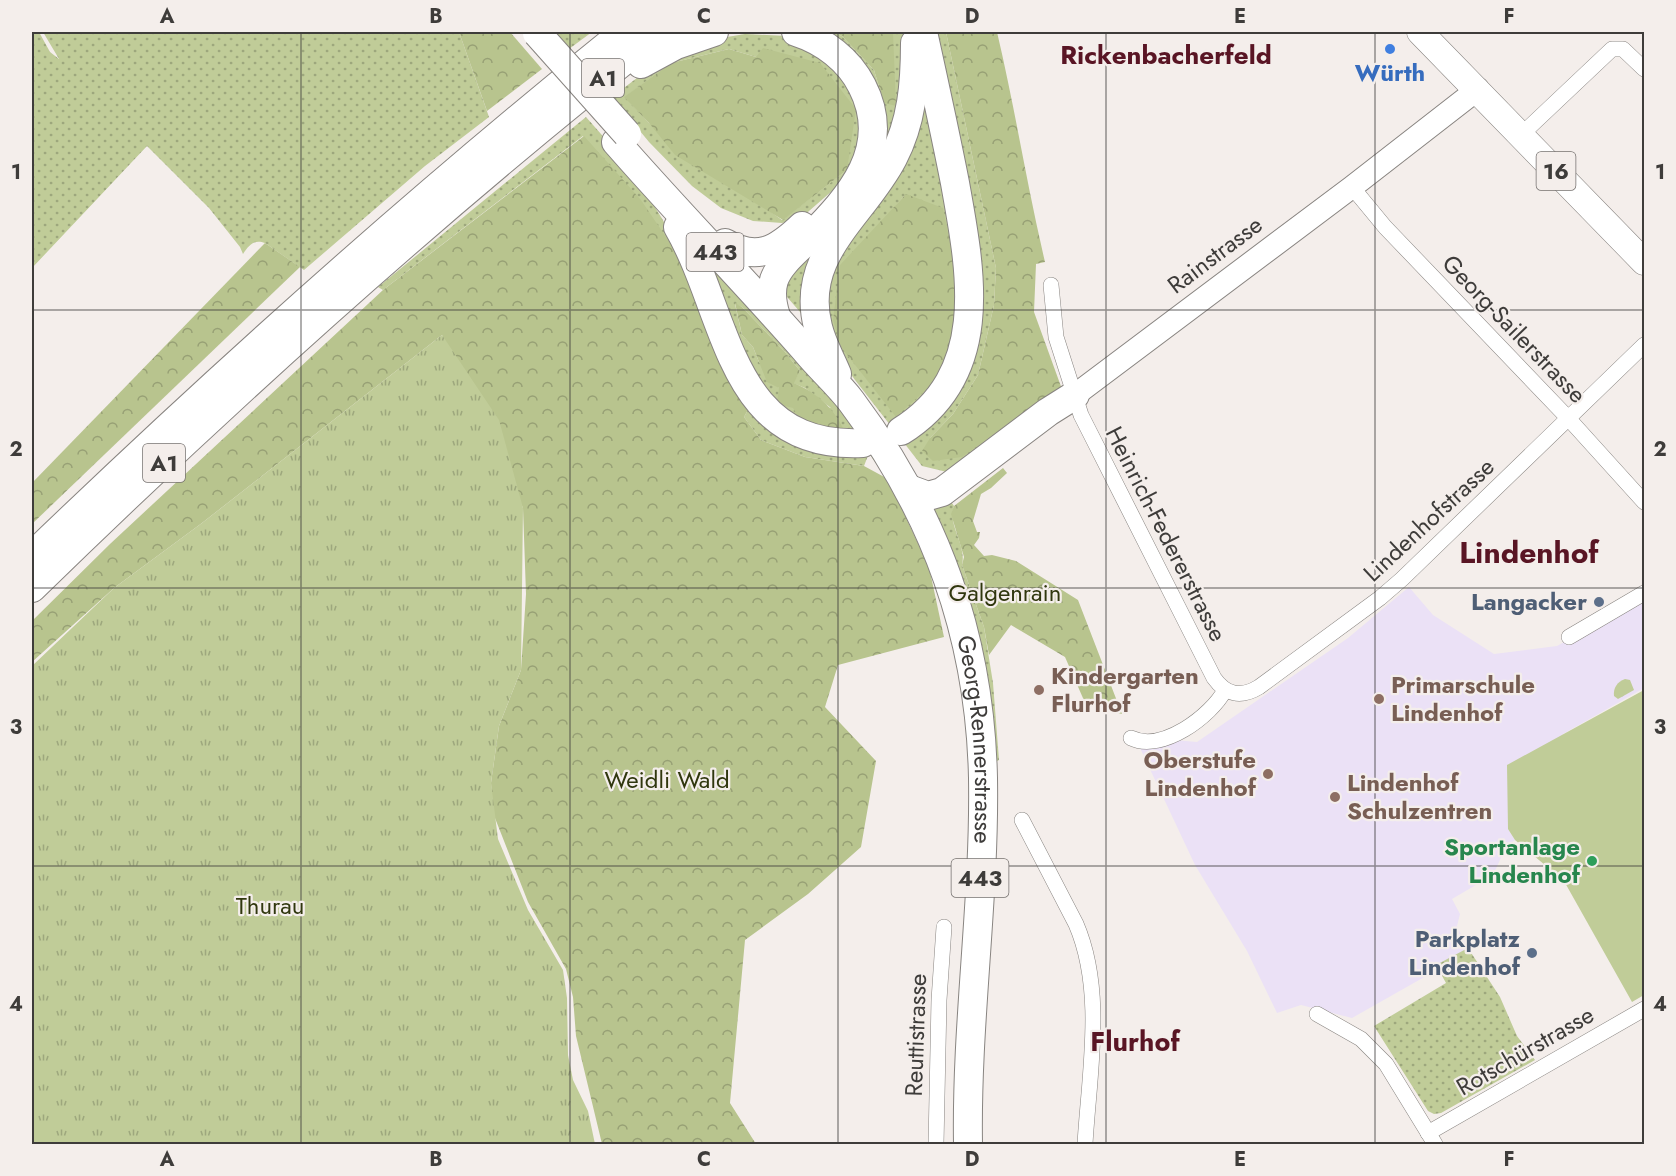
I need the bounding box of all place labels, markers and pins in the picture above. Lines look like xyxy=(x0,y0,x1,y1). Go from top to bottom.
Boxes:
marker: Würth xyxy=(1383,42,1397,56)
place label: Würth xyxy=(1355,55,1425,90)
place label: Langacker xyxy=(1471,584,1587,619)
marker: Langacker xyxy=(1592,595,1606,609)
place label: Kindergarten Flurhof xyxy=(1051,658,1199,721)
place label: Primarschule Lindenhof xyxy=(1391,667,1535,730)
marker: Kindergarten Flurhof xyxy=(1032,683,1046,697)
marker: Primarschule Lindenhof xyxy=(1372,692,1386,706)
place label: Oberstufe Lindenhof xyxy=(1143,742,1258,805)
place label: Lindenhof Schulzentren xyxy=(1347,765,1492,828)
marker: Oberstufe Lindenhof xyxy=(1261,767,1275,781)
marker: Lindenhof Schulzentren xyxy=(1328,790,1342,804)
place label: Sportanlage Lindenhof xyxy=(1444,829,1582,892)
marker: Sportanlage Lindenhof xyxy=(1585,854,1599,868)
place label: Parkplatz Lindenhof xyxy=(1408,921,1522,984)
marker: Parkplatz Lindenhof xyxy=(1525,946,1539,960)

